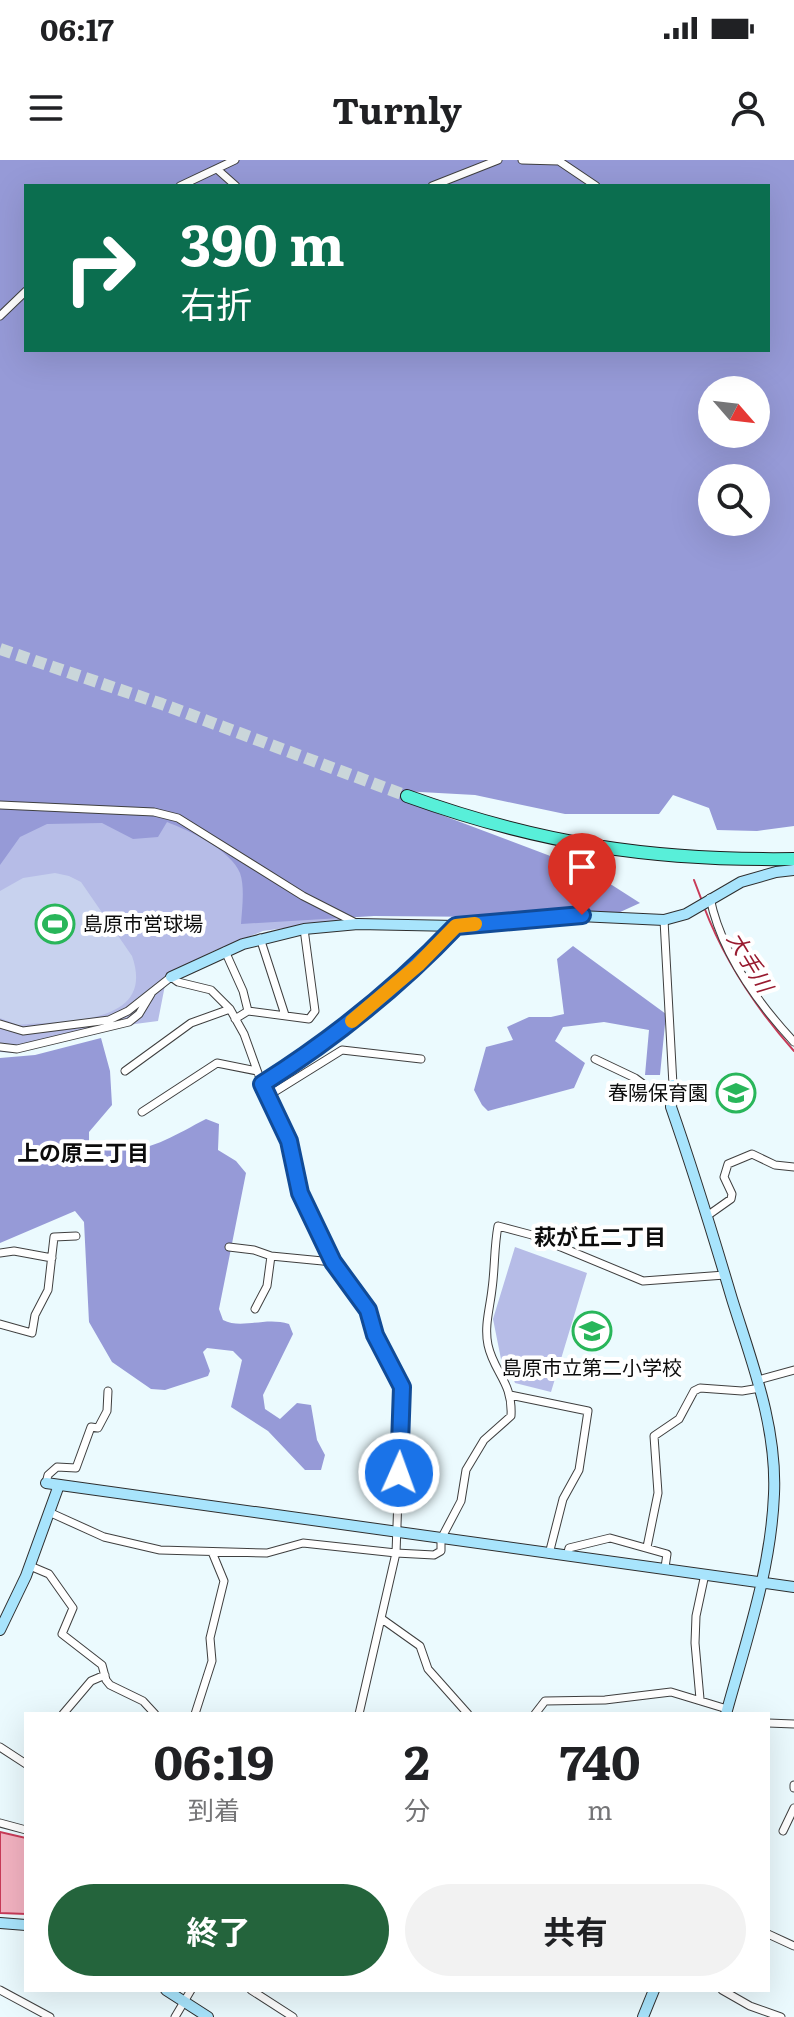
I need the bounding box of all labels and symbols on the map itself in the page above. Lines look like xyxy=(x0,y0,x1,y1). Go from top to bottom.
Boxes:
north arrow xyxy=(698,376,770,448)
pin xyxy=(548,833,616,915)
sports icon: 島原市営球場 xyxy=(34,903,76,945)
place label: 島原市営球場 xyxy=(83,907,203,937)
water label: 大手川 xyxy=(720,924,783,1000)
school or university icon: 春陽保育園 xyxy=(715,1072,757,1114)
place label: 春陽保育園 xyxy=(608,1076,708,1106)
district label: 上の原三丁目 xyxy=(17,1135,149,1168)
district label: 萩が丘二丁目 xyxy=(534,1219,666,1252)
school or university icon: 島原市立第二小学校 xyxy=(571,1310,613,1352)
place label: 島原市立第二小学校 xyxy=(502,1351,682,1381)
position arrow xyxy=(357,1431,441,1515)

